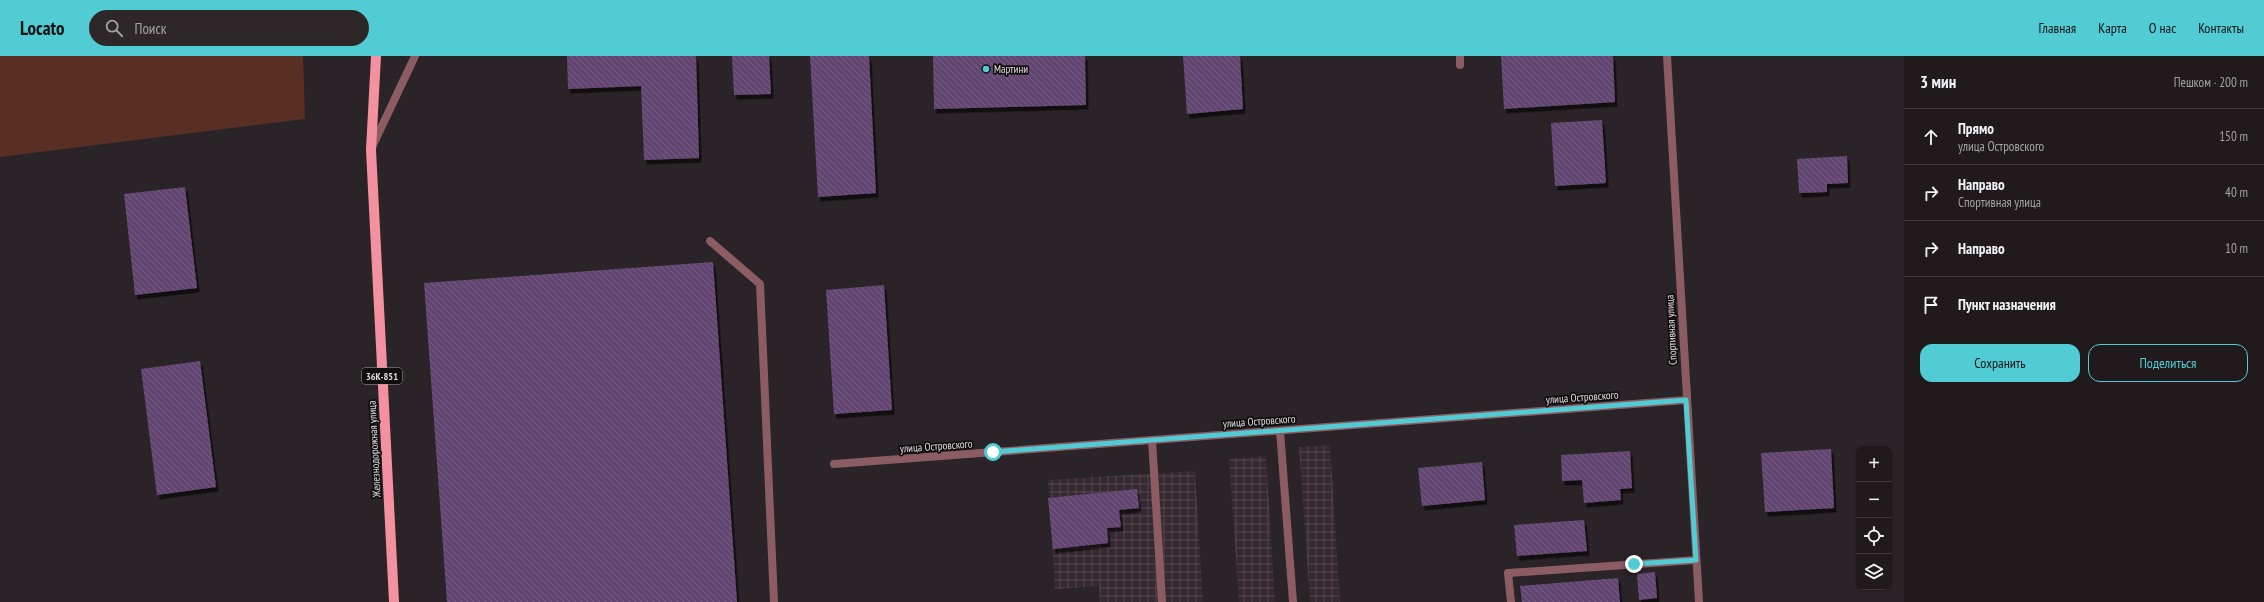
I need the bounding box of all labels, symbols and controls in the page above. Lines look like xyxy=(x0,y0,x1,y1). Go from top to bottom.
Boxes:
search box xyxy=(89,10,369,46)
text: Locato xyxy=(20,16,65,40)
icon: search xyxy=(103,17,125,39)
text: Поиск xyxy=(135,19,167,38)
text: Главная xyxy=(2038,19,2076,37)
text: Карта xyxy=(2098,19,2127,37)
text: О нас xyxy=(2149,19,2176,37)
text: Контакты xyxy=(2198,19,2244,37)
place label: Мартини xyxy=(994,62,1028,76)
marker: Мартини xyxy=(981,64,991,74)
text: 3 мин xyxy=(1920,71,1956,93)
text: Пешком · 200 m xyxy=(2174,74,2248,91)
text: Прямо xyxy=(1958,119,1994,138)
icon: ahead xyxy=(1920,126,1942,148)
text: 150 m xyxy=(2219,128,2248,145)
text: улица Островского xyxy=(1958,138,2044,155)
text: Направо xyxy=(1958,175,2005,194)
icon: right xyxy=(1920,182,1942,204)
text: 40 m xyxy=(2225,184,2248,201)
text: Спортивная улица xyxy=(1958,194,2041,211)
icon: right xyxy=(1920,238,1942,260)
text: Направо xyxy=(1958,239,2005,258)
text: 10 m xyxy=(2225,240,2248,257)
icon: arrive xyxy=(1920,294,1942,316)
street label: Спортивная улица xyxy=(1662,295,1680,365)
text: Пункт назначения xyxy=(1958,295,2056,314)
button: Сохранить xyxy=(1920,344,2080,382)
button: Поделиться xyxy=(2088,344,2248,382)
road number: 36К-851 xyxy=(362,368,402,384)
street label: улица Островского xyxy=(1545,387,1619,407)
street label: Железнодорожная улица xyxy=(364,400,384,499)
street label: улица Островского xyxy=(1222,411,1296,431)
street label: улица Островского xyxy=(899,436,973,456)
route start xyxy=(984,443,1002,461)
map controls xyxy=(1856,446,1892,590)
button: + xyxy=(1856,446,1892,482)
button: − xyxy=(1856,482,1892,518)
button: locate xyxy=(1856,518,1892,554)
button: layers xyxy=(1856,554,1892,590)
route end xyxy=(1625,555,1643,573)

